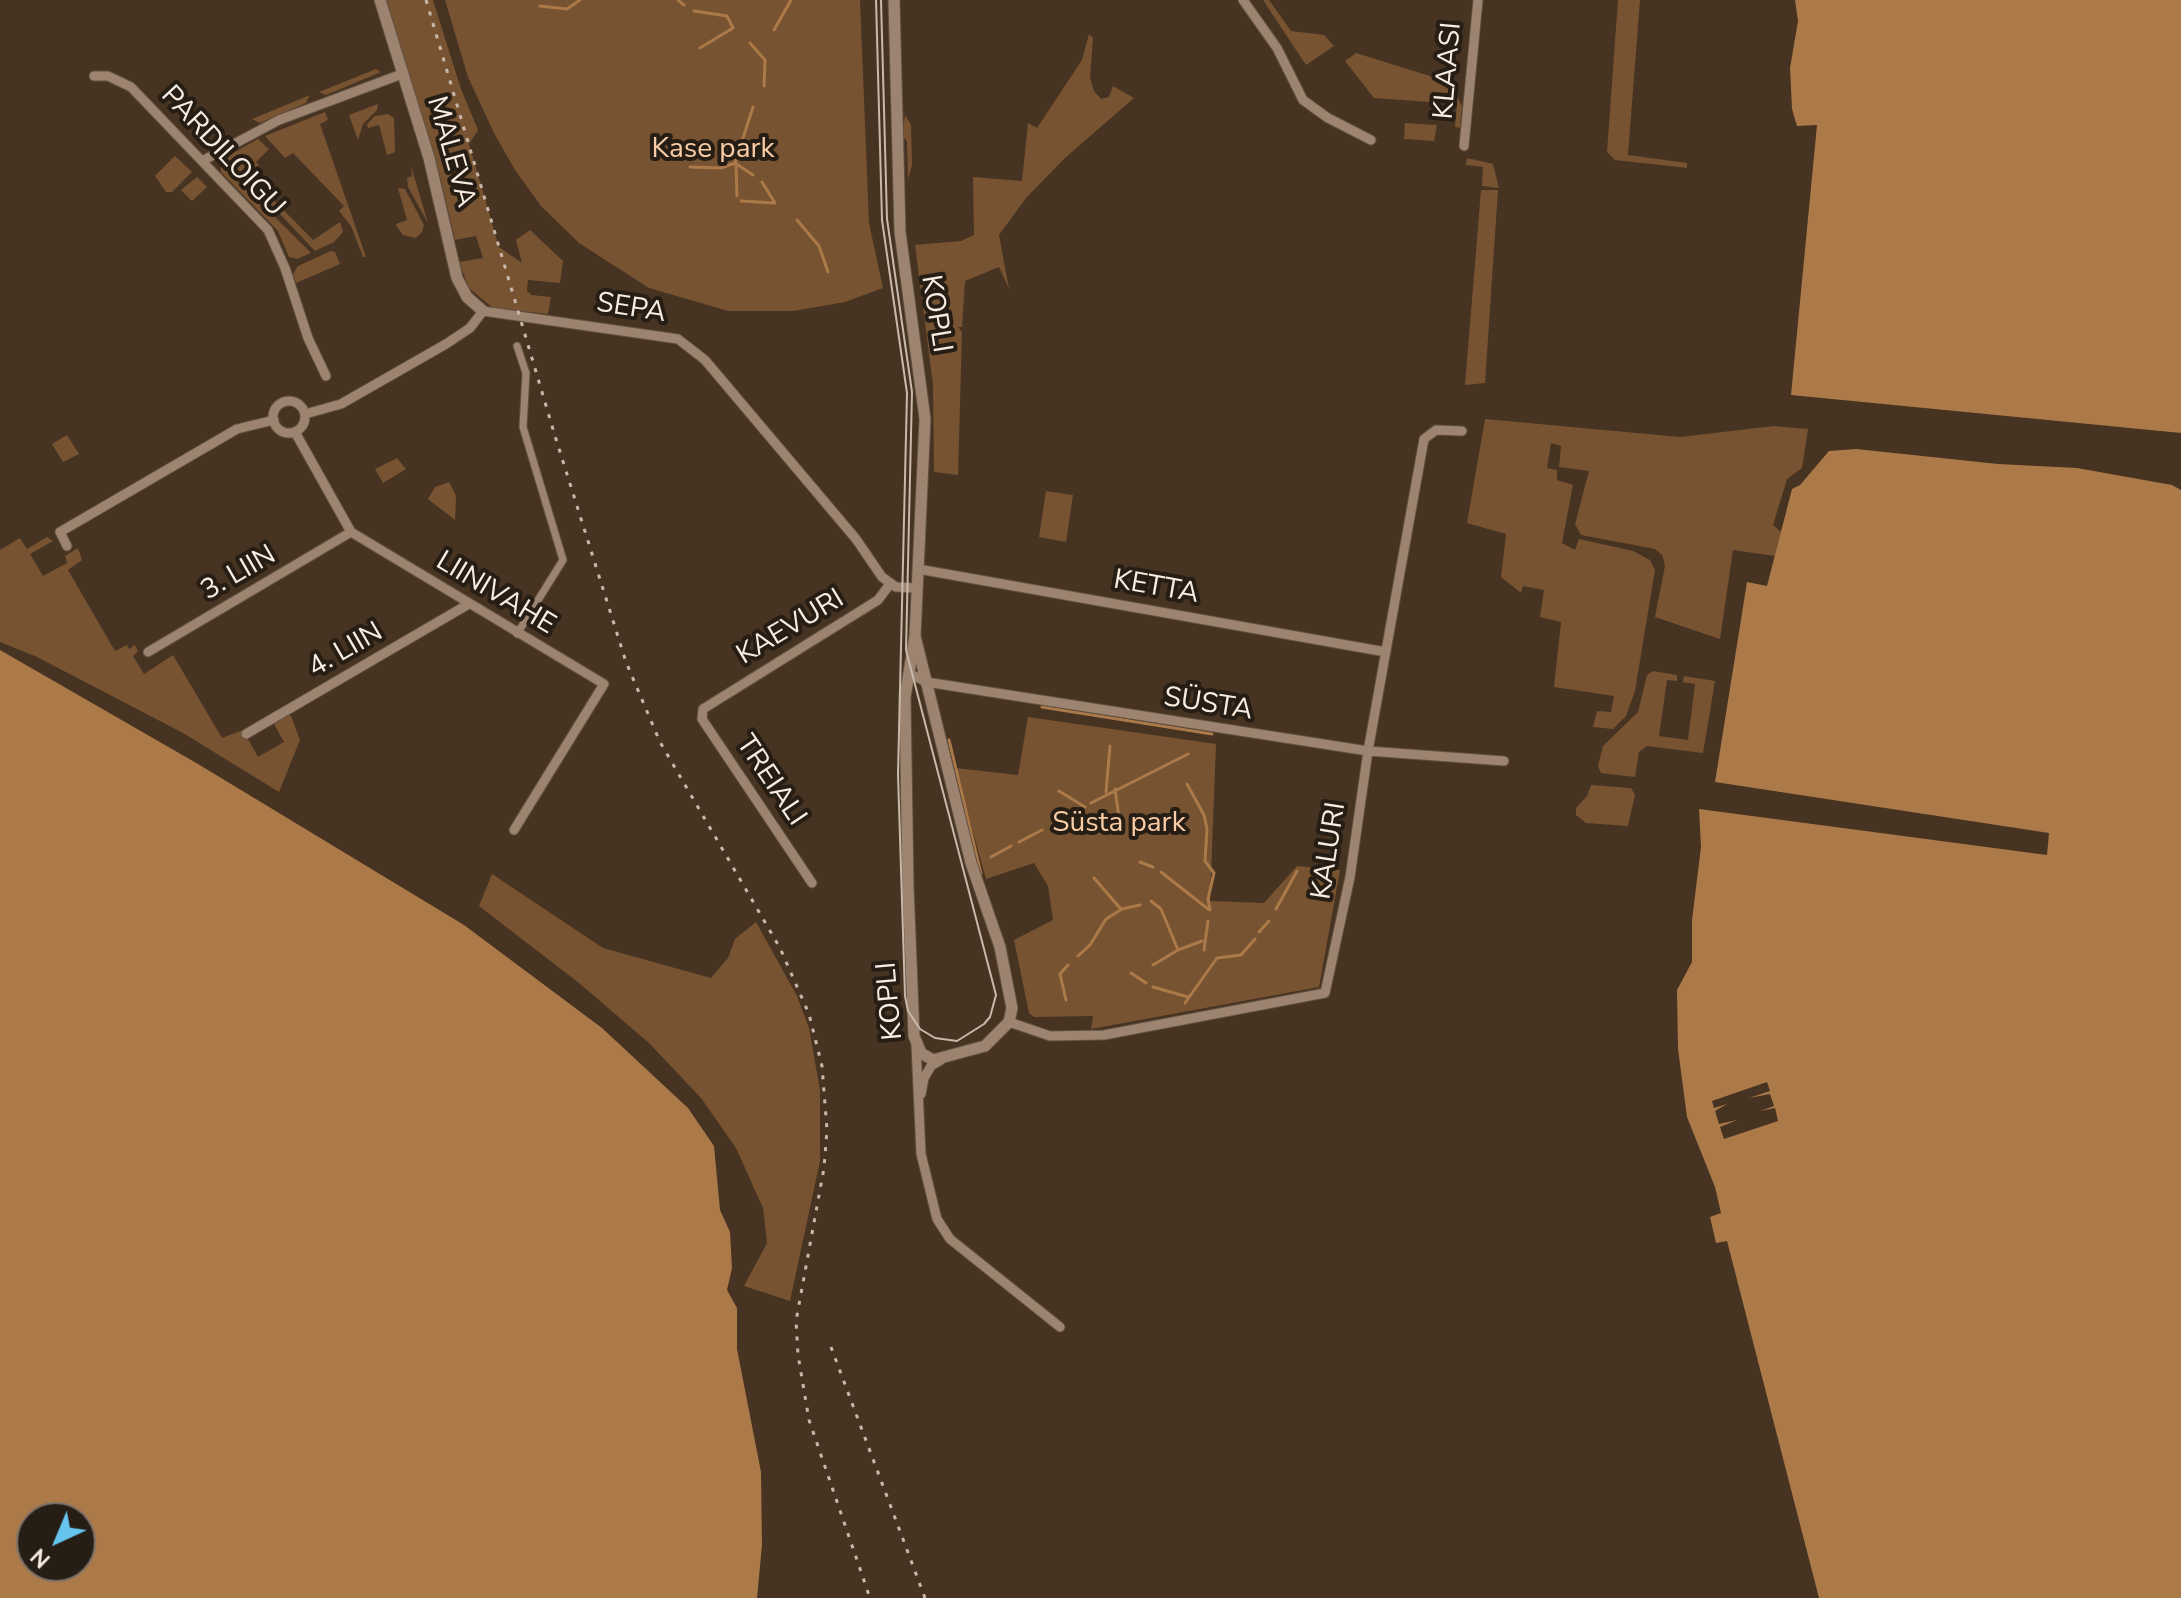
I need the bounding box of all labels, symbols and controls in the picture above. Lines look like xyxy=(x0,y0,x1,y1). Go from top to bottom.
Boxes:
street label: KLAASI xyxy=(1428,21,1470,121)
street label: PARDILOIGU xyxy=(153,80,291,224)
street label: MALEVA xyxy=(418,93,482,211)
park label: Kase park xyxy=(651,133,775,167)
street label: KOPLI xyxy=(912,273,958,355)
street label: SEPA xyxy=(594,287,668,331)
street label: 3. LIIN xyxy=(196,539,282,609)
street label: LIINIVAHE xyxy=(429,545,561,643)
street label: KETTA xyxy=(1111,564,1201,612)
street label: KAEVURI xyxy=(731,583,851,673)
street label: 4. LIIN xyxy=(303,616,389,686)
street label: SÜSTA xyxy=(1161,681,1255,729)
street label: TREIALI xyxy=(728,729,812,833)
street label: KALURI xyxy=(1306,800,1354,902)
park label: Süsta park xyxy=(1052,807,1186,841)
street label: KOPLI xyxy=(871,961,911,1041)
north arrow xyxy=(16,1502,96,1582)
text: N xyxy=(24,1541,57,1574)

